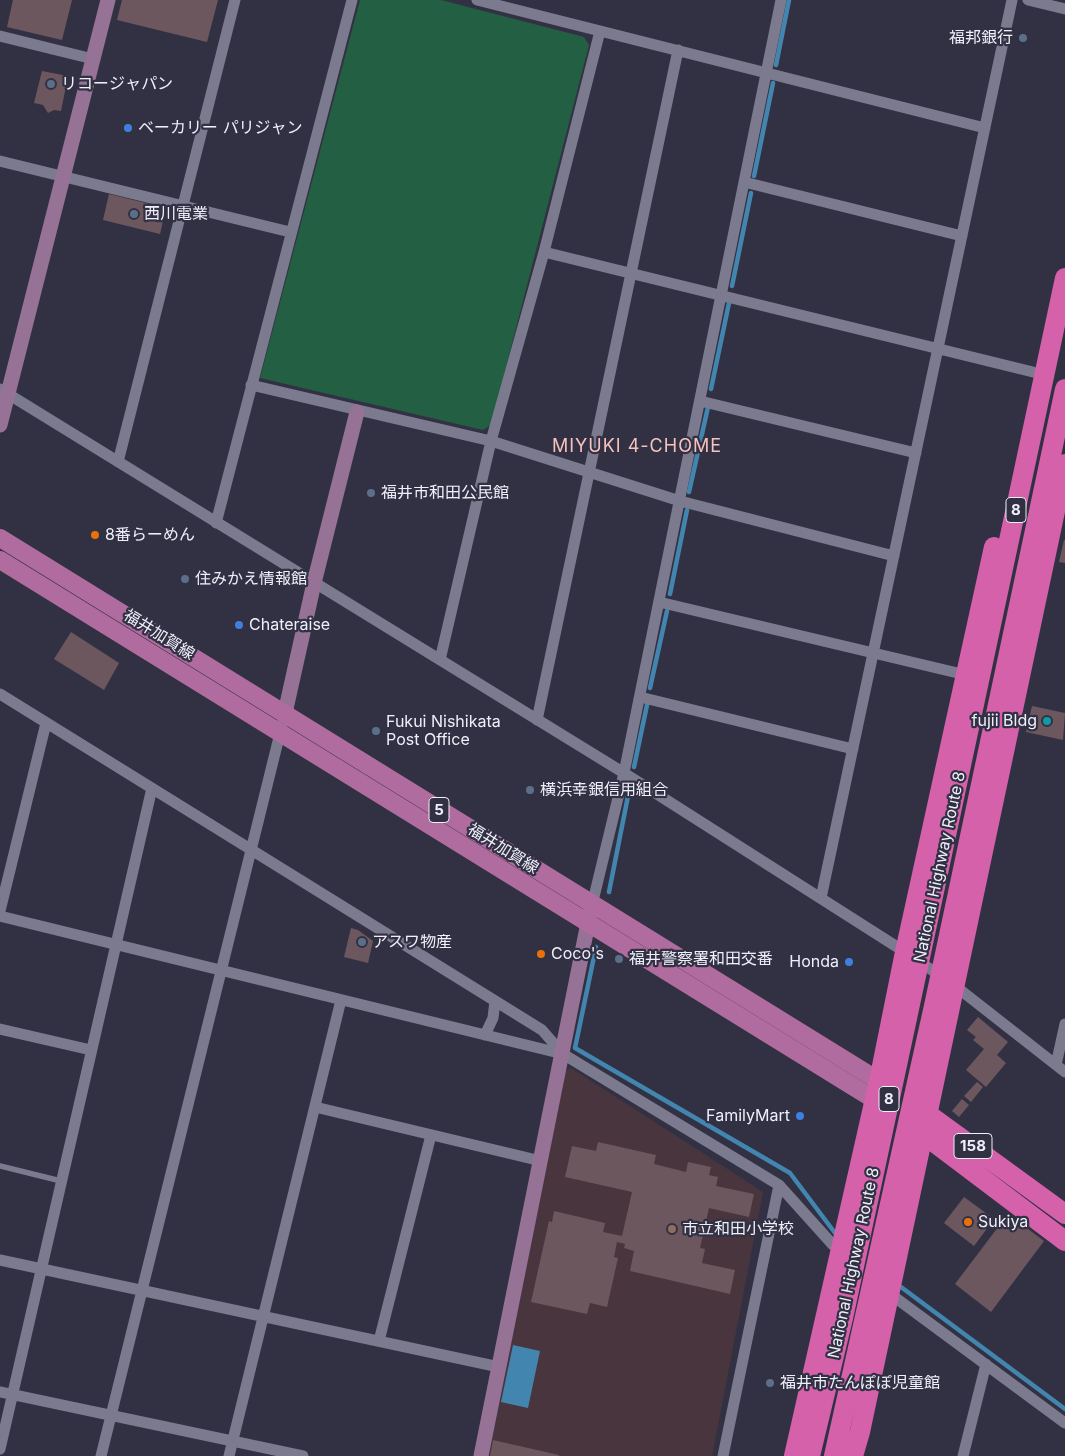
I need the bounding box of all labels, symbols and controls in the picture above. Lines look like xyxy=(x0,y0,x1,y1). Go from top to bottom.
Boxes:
place label: 福邦銀行 xyxy=(949,28,1013,48)
marker: 福邦銀行 xyxy=(1017,32,1029,44)
place label: リコージャパン xyxy=(61,74,173,94)
marker: リコージャパン xyxy=(45,78,57,90)
place label: ベーカリー パリジャン xyxy=(138,118,302,138)
marker: ベーカリー パリジャン xyxy=(122,122,134,134)
place label: 西川電業 xyxy=(144,204,208,224)
marker: 西川電業 xyxy=(128,208,140,220)
district label: MIYUKI 4-CHOME xyxy=(550,436,724,458)
place label: 福井市和田公民館 xyxy=(381,483,509,503)
marker: 福井市和田公民館 xyxy=(365,487,377,499)
road number: 8 xyxy=(1006,498,1026,522)
place label: 8番らーめん xyxy=(105,525,195,545)
marker: 8番らーめん xyxy=(89,529,101,541)
place label: 住みかえ情報館 xyxy=(195,569,307,589)
marker: 住みかえ情報館 xyxy=(179,573,191,585)
street label: 福井加賀線 xyxy=(120,606,198,664)
place label: Chateraise xyxy=(249,615,330,635)
marker: Chateraise xyxy=(233,619,245,631)
place label: fujii Bldg xyxy=(972,711,1037,731)
place label: Fukui Nishikata Post Office xyxy=(386,712,501,750)
marker: fujii Bldg xyxy=(1041,715,1053,727)
marker: Fukui Nishikata Post Office xyxy=(370,725,382,737)
street label: National Highway Route 8 xyxy=(910,770,970,964)
place label: 横浜幸銀信用組合 xyxy=(540,780,668,800)
marker: 横浜幸銀信用組合 xyxy=(524,784,536,796)
road number: 5 xyxy=(429,798,449,822)
street label: 福井加賀線 xyxy=(464,820,542,878)
place label: アスワ物産 xyxy=(372,932,452,952)
marker: アスワ物産 xyxy=(356,936,368,948)
place label: Coco's xyxy=(551,944,604,964)
marker: Coco's xyxy=(535,948,547,960)
place label: 福井警察署和田交番 xyxy=(629,949,773,969)
place label: Honda xyxy=(789,952,839,972)
marker: 福井警察署和田交番 xyxy=(613,953,625,965)
marker: Honda xyxy=(843,956,855,968)
road number: 8 xyxy=(879,1086,899,1112)
place label: FamilyMart xyxy=(706,1106,790,1126)
marker: FamilyMart xyxy=(794,1110,806,1122)
road number: 158 xyxy=(954,1134,992,1158)
street label: National Highway Route 8 xyxy=(824,1166,884,1360)
place label: Sukiya xyxy=(978,1212,1028,1232)
marker: Sukiya xyxy=(962,1216,974,1228)
place label: 市立和田小学校 xyxy=(682,1219,794,1239)
marker: 市立和田小学校 xyxy=(666,1223,678,1235)
place label: 福井市たんぽぽ児童館 xyxy=(780,1373,940,1393)
marker: 福井市たんぽぽ児童館 xyxy=(764,1377,776,1389)

